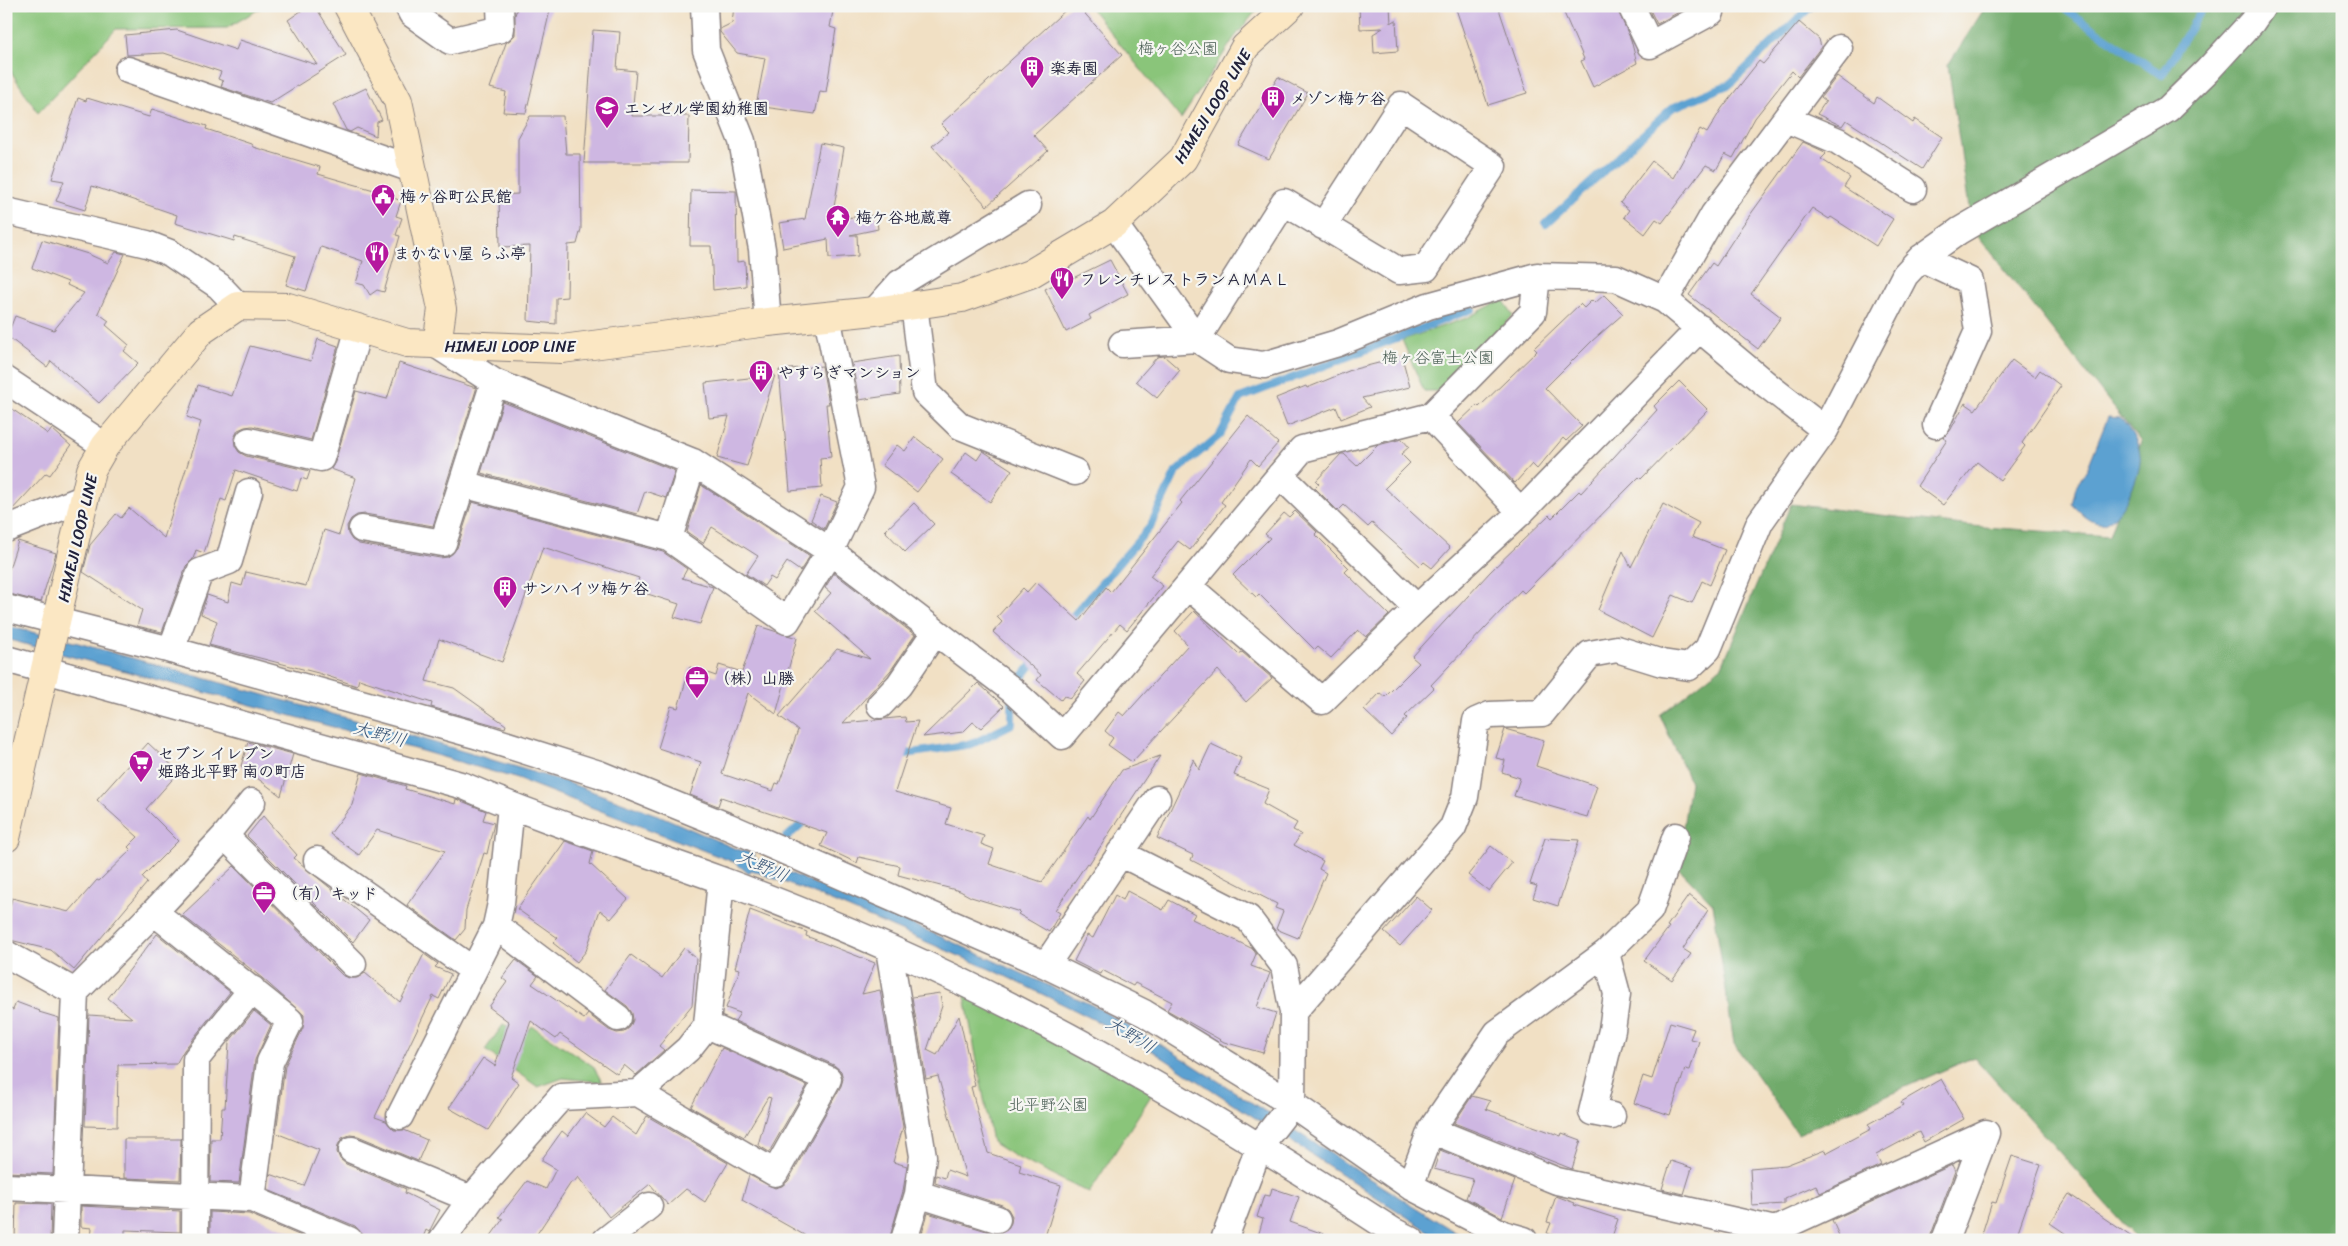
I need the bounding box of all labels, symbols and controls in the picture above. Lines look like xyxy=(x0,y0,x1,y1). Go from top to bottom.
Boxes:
park label: 梅ヶ谷公園 xyxy=(1138,34,1218,63)
street label: HIMEJI LOOP LINE xyxy=(1165,42,1260,169)
place label: 楽寿園 xyxy=(1050,54,1098,83)
building icon: 楽寿園 xyxy=(1019,55,1045,89)
place label: メゾン梅ケ谷 xyxy=(1290,84,1386,113)
building icon: メゾン梅ケ谷 xyxy=(1260,85,1286,119)
place label: エンゼル学園幼稚園 xyxy=(624,94,769,123)
school or university icon: エンゼル学園幼稚園 xyxy=(594,95,620,129)
place label: 梅ヶ谷町公民館 xyxy=(400,182,512,211)
public building icon: 梅ヶ谷町公民館 xyxy=(370,183,396,217)
place label: 梅ケ谷地蔵尊 xyxy=(856,203,952,232)
temple icon: 梅ケ谷地蔵尊 xyxy=(825,204,851,238)
place label: まかない屋 らふ亭 xyxy=(394,239,526,268)
restaurant icon: まかない屋 らふ亭 xyxy=(364,240,390,274)
place label: フレンチレストランＡＭＡＬ xyxy=(1080,265,1290,294)
restaurant icon: フレンチレストランＡＭＡＬ xyxy=(1049,266,1075,300)
street label: HIMEJI LOOP LINE xyxy=(445,332,577,361)
park label: 梅ヶ谷富士公園 xyxy=(1382,343,1494,372)
place label: やすらぎマンション xyxy=(778,358,921,387)
building icon: やすらぎマンション xyxy=(748,359,774,393)
street label: HIMEJI LOOP LINE xyxy=(49,470,107,605)
place label: サンハイツ梅ケ谷 xyxy=(522,574,649,603)
building icon: サンハイツ梅ケ谷 xyxy=(492,575,518,609)
place label: （株）山勝 xyxy=(714,664,795,693)
office icon: （株）山勝 xyxy=(684,665,710,699)
water label: 大野川 xyxy=(350,712,410,756)
place label: セブン イレブン 姫路北平野 南の町店 xyxy=(158,739,306,786)
supermarket icon: セブン イレブン 姫路北平野 南の町店 xyxy=(128,749,154,783)
water label: 大野川 xyxy=(732,840,794,892)
place label: （有）キッド xyxy=(282,879,378,908)
office icon: （有）キッド xyxy=(251,880,277,914)
water label: 大野川 xyxy=(1100,1007,1162,1063)
park label: 北平野公園 xyxy=(1008,1090,1088,1119)

